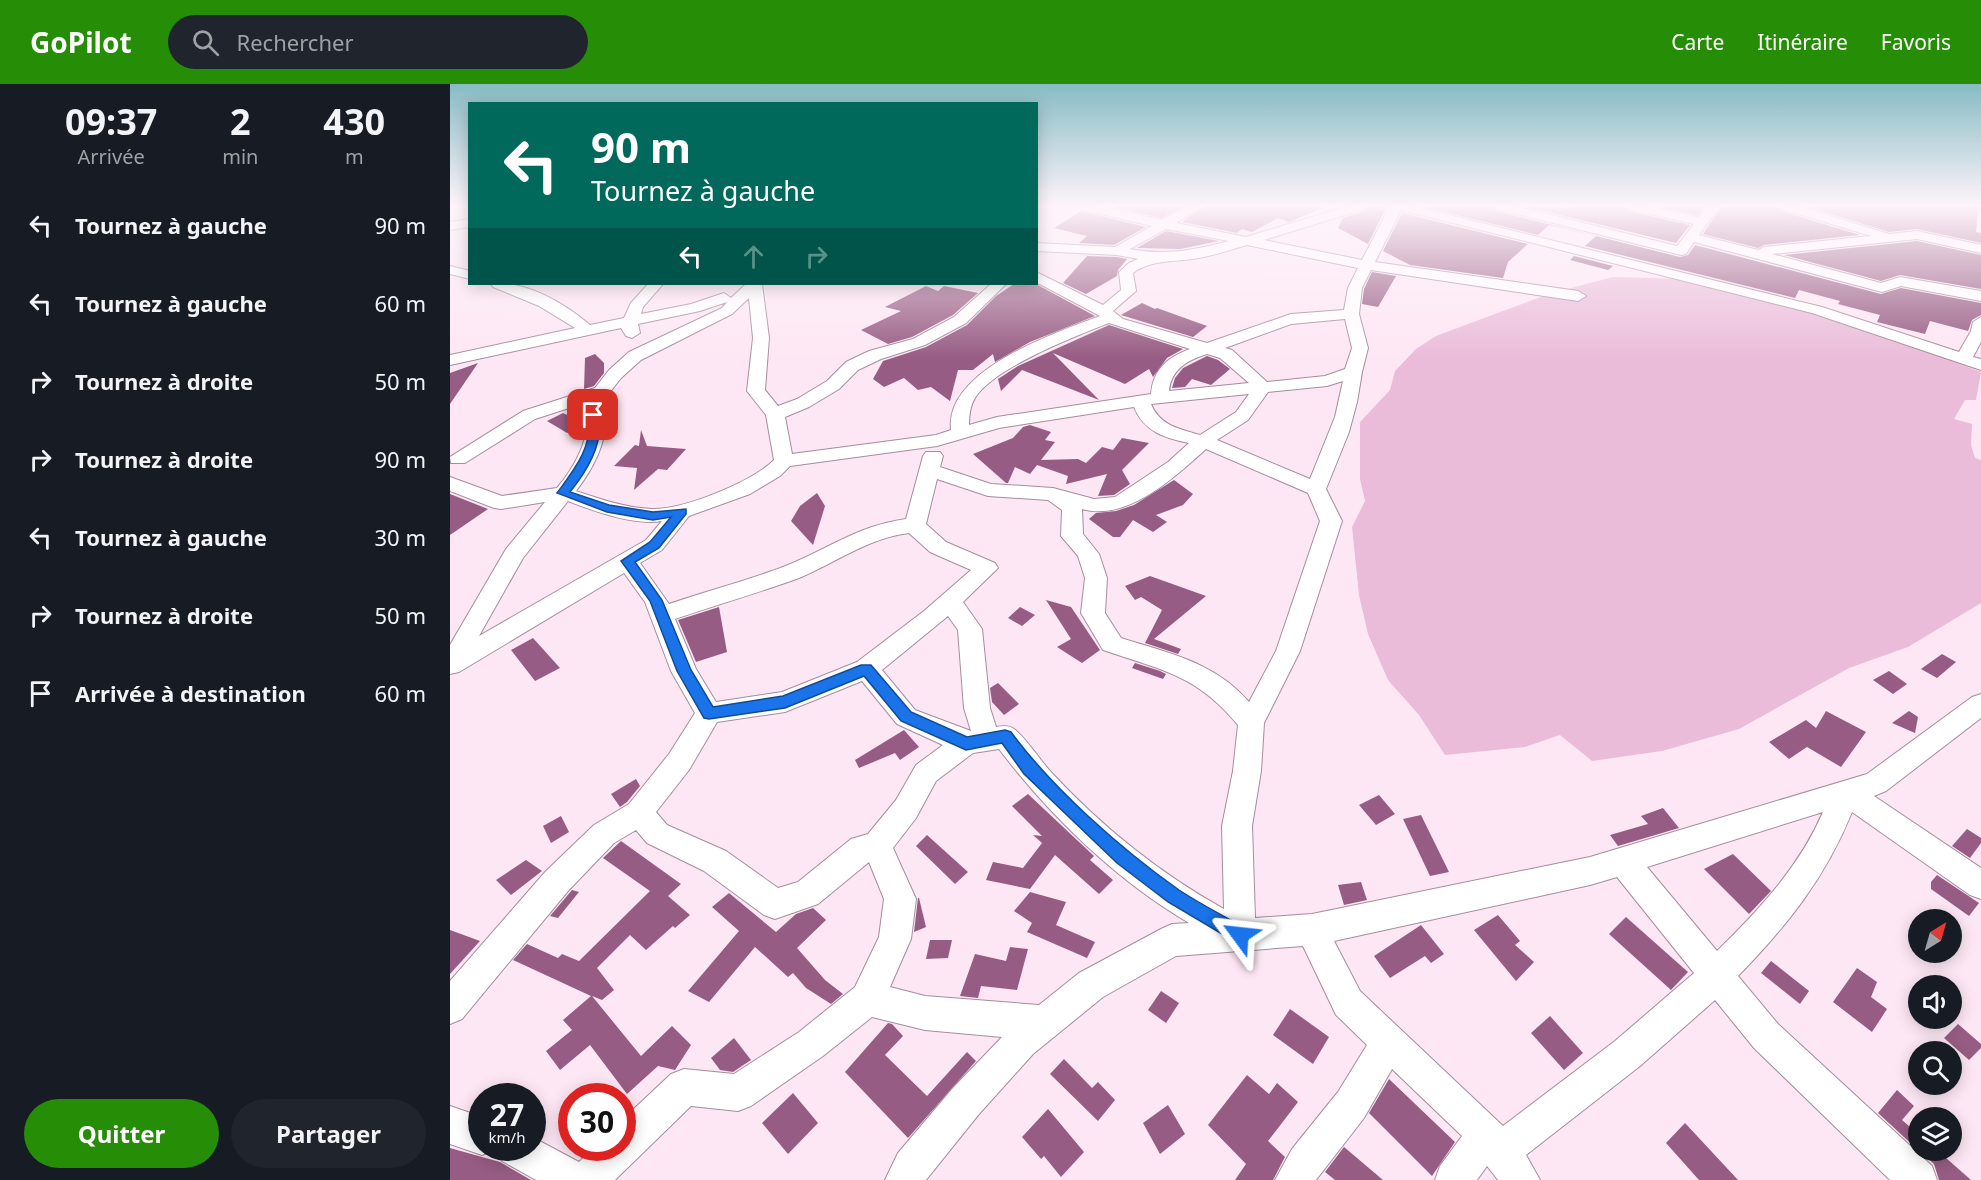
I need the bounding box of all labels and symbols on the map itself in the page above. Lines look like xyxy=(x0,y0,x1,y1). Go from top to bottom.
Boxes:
pin xyxy=(567,389,618,440)
position arrow xyxy=(1208,903,1272,967)
north arrow xyxy=(1908,909,1962,963)
speed limit sign: 30 xyxy=(558,1083,636,1161)

